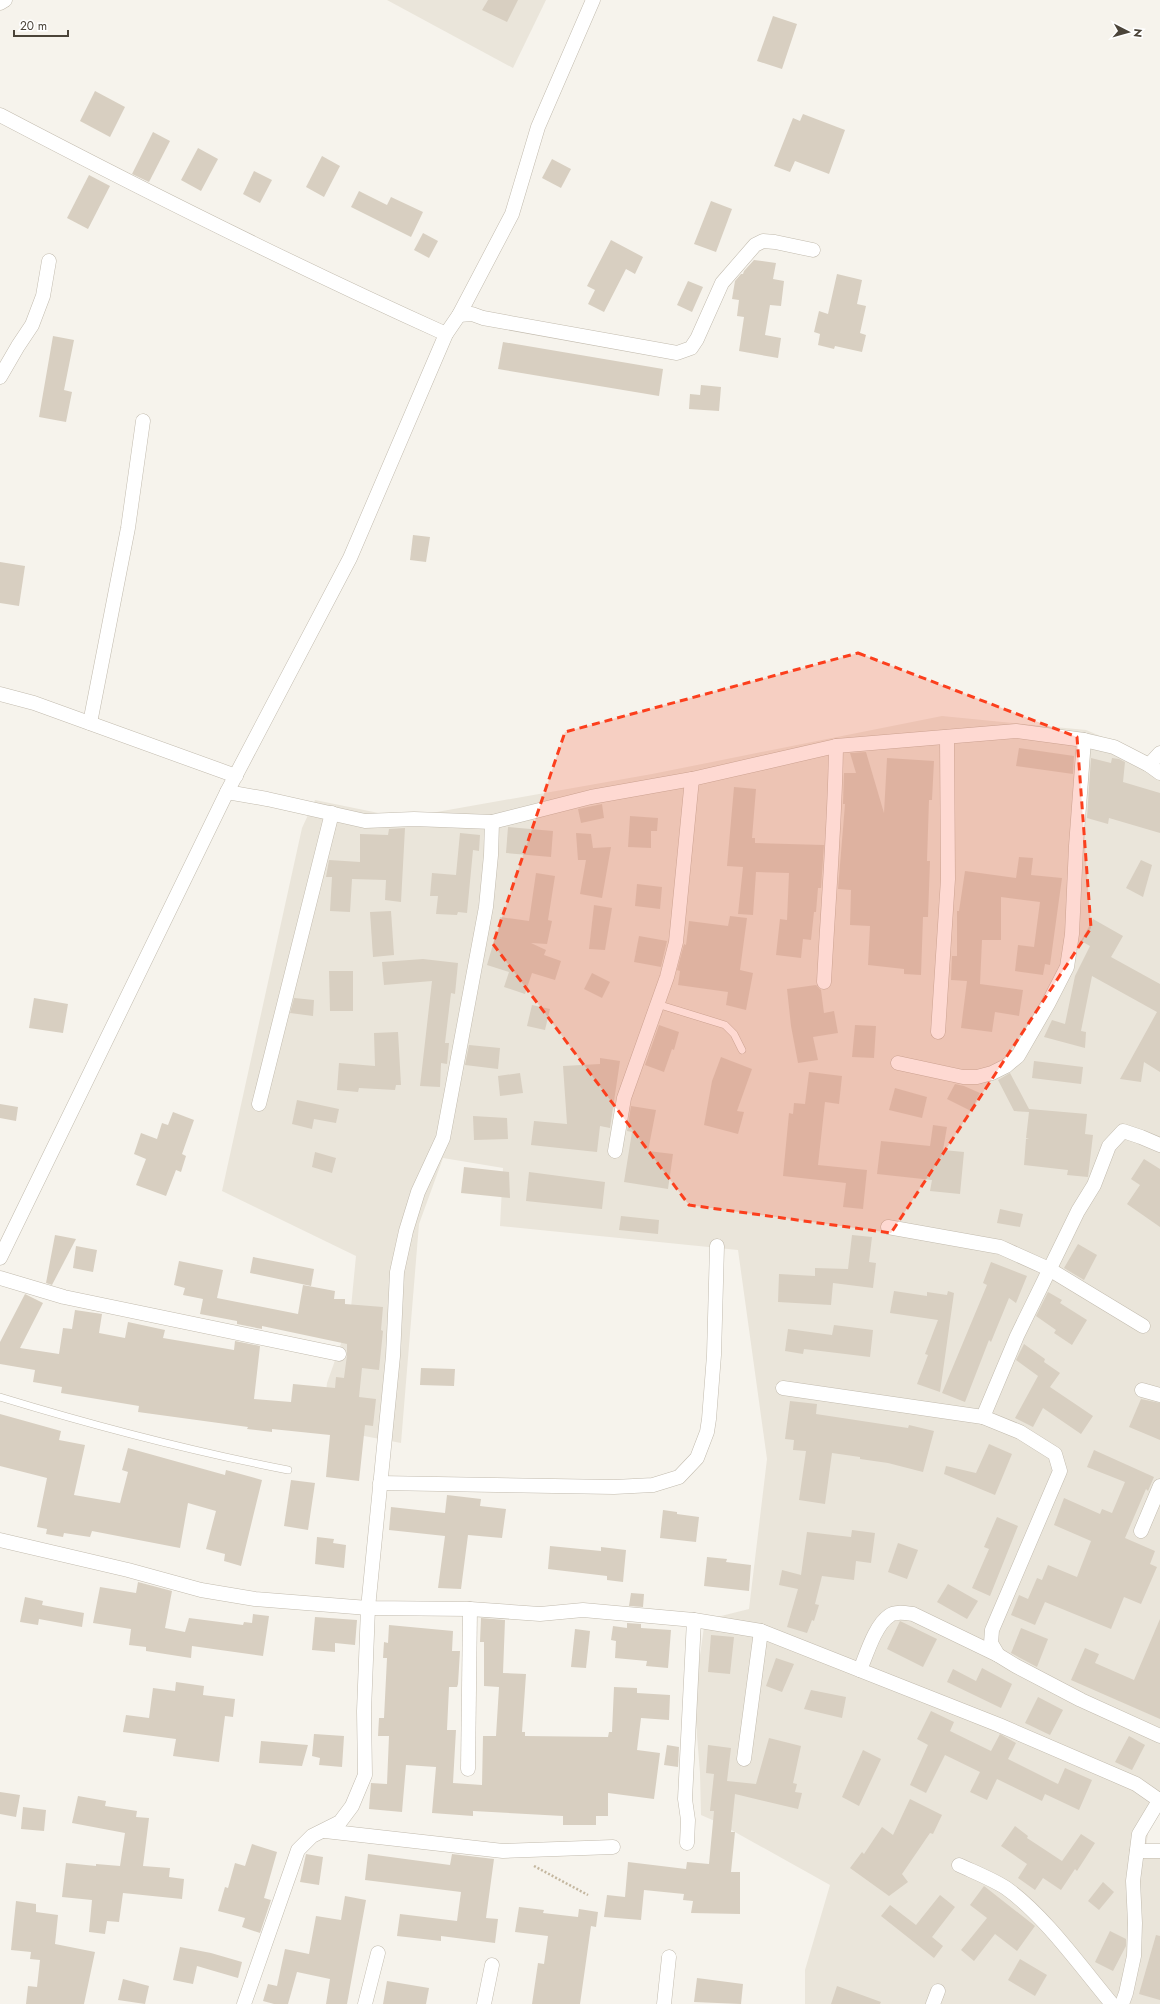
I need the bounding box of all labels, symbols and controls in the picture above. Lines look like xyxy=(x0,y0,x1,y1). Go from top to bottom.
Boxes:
scale bar xyxy=(14,12,68,38)
north arrow xyxy=(1108,12,1148,52)
text: 20 m xyxy=(20,17,47,35)
text: N xyxy=(1130,28,1146,38)

